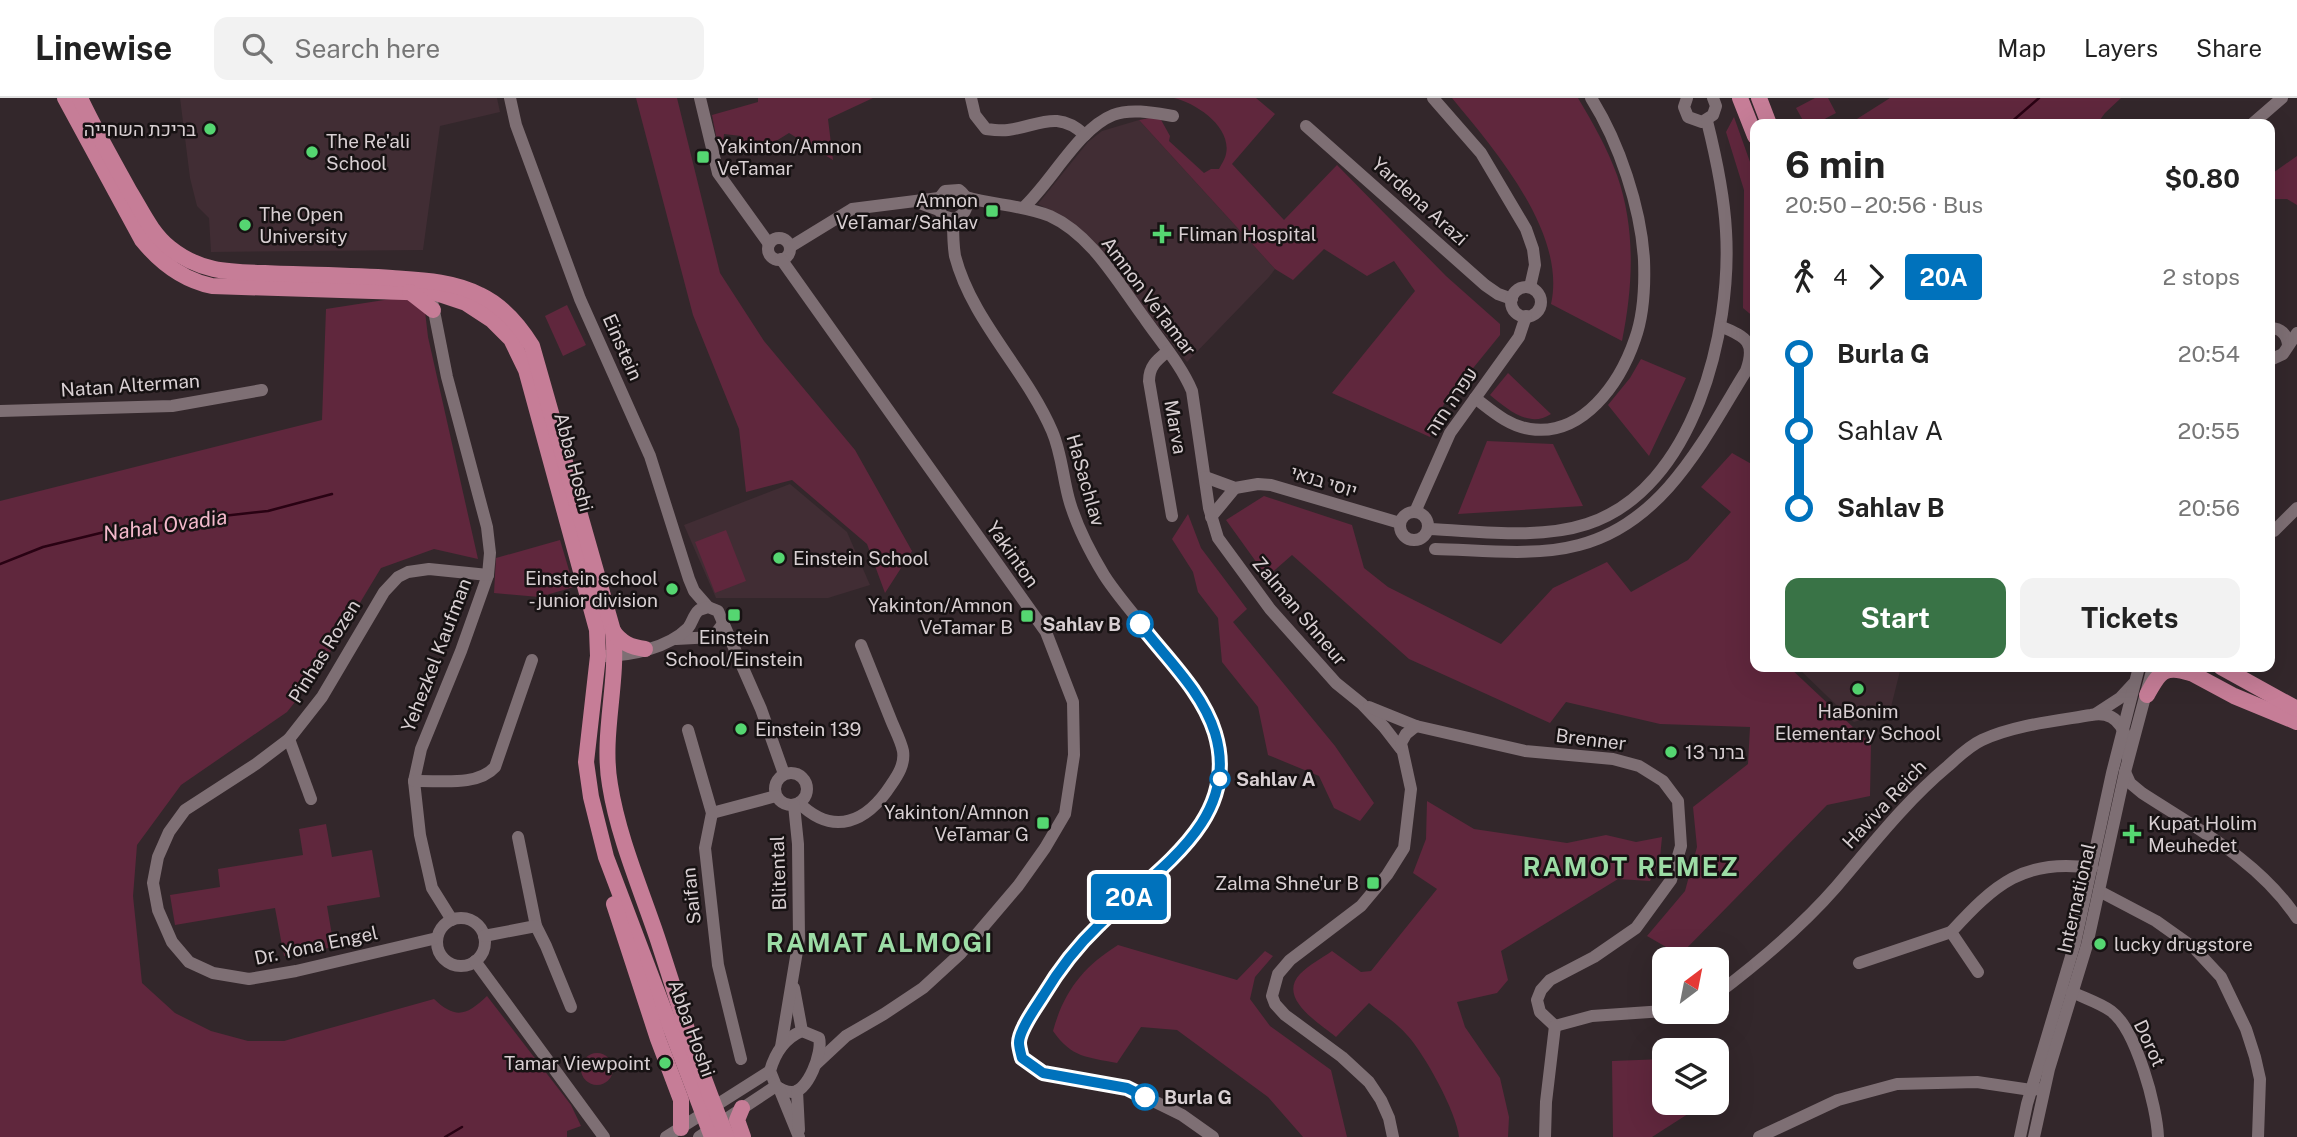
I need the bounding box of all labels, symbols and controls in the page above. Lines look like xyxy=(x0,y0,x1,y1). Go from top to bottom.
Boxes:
search box xyxy=(214,17,704,80)
text: Linewise xyxy=(35,29,172,67)
icon: search xyxy=(238,29,276,67)
text: Search here xyxy=(294,33,440,64)
text: Map xyxy=(1997,34,2046,62)
text: Layers xyxy=(2084,34,2158,62)
text: Share xyxy=(2196,34,2262,62)
place label: בריכת השחייה xyxy=(84,118,196,140)
marker: בריכת השחייה xyxy=(202,121,218,137)
place label: The Re'ali School xyxy=(326,130,410,174)
place label: Yakinton/Amnon VeTamar xyxy=(717,135,862,179)
text: 6 min xyxy=(1785,142,1886,187)
marker: The Re'ali School xyxy=(304,144,320,160)
marker: Yakinton/Amnon VeTamar xyxy=(695,149,711,165)
street label: Yardena Arazi xyxy=(1368,152,1472,250)
text: $0.80 xyxy=(2164,163,2240,194)
place label: Amnon VeTamar/Sahlav xyxy=(836,189,978,233)
text: 20:50 – 20:56 · Bus xyxy=(1785,191,1983,218)
place label: The Open University xyxy=(259,203,347,247)
marker: Amnon VeTamar/Sahlav xyxy=(984,203,1000,219)
marker: The Open University xyxy=(237,217,253,233)
place label: Fliman Hospital xyxy=(1178,223,1317,245)
marker: Fliman Hospital xyxy=(1152,224,1172,244)
street label: Amnon VeTamar xyxy=(1097,232,1201,360)
icon: walk xyxy=(1785,258,1823,296)
icon: forward xyxy=(1857,258,1895,296)
text: 4 xyxy=(1833,263,1847,290)
text: 20A xyxy=(1919,263,1968,291)
text: 2 stops xyxy=(2162,263,2240,290)
street label: Einstein xyxy=(599,310,647,384)
text: Burla G xyxy=(1837,338,1930,369)
text: 20:54 xyxy=(2178,340,2240,367)
street label: עפרה חזה xyxy=(1420,363,1482,439)
street label: Natan Alterman xyxy=(60,369,200,401)
street label: Marva xyxy=(1160,398,1192,456)
street label: Abba Hoshi xyxy=(550,410,598,514)
text: Sahlav A xyxy=(1837,415,1943,446)
text: 20:55 xyxy=(2178,417,2240,444)
street label: HaSachlav xyxy=(1062,431,1110,529)
street label: יוסי בנאי xyxy=(1288,460,1360,502)
text: Sahlav B xyxy=(1837,492,1945,523)
text: 20:56 xyxy=(2178,494,2240,521)
water label: Nahal Ovadia xyxy=(101,504,229,546)
street label: Yakinton xyxy=(982,517,1044,591)
place label: Einstein School xyxy=(793,547,929,569)
marker: Einstein School xyxy=(771,550,787,566)
street label: Zalman Shneur xyxy=(1248,552,1352,670)
place label: Einstein school - junior division xyxy=(525,567,658,611)
street label: Yehezkel Kaufman xyxy=(397,575,475,735)
button: Start xyxy=(1785,578,2006,658)
button: Tickets xyxy=(2020,578,2240,658)
marker: Einstein school - junior division xyxy=(664,581,680,597)
place label: Yakinton/Amnon VeTamar B xyxy=(868,594,1013,638)
street label: Pinhas Rozen xyxy=(284,595,364,707)
marker: Einstein School/Einstein xyxy=(726,607,742,623)
marker: Yakinton/Amnon VeTamar B xyxy=(1019,608,1035,624)
marker: Sahlav B xyxy=(1127,611,1153,637)
place label: Sahlav B xyxy=(1042,613,1121,635)
place label: Einstein School/Einstein xyxy=(665,626,803,670)
marker: HaBonim Elementary School xyxy=(1850,681,1866,697)
place label: HaBonim Elementary School xyxy=(1775,700,1941,744)
place label: Einstein 139 xyxy=(755,718,861,740)
marker: Einstein 139 xyxy=(733,721,749,737)
street label: Brenner xyxy=(1554,724,1628,754)
place label: ברנר 13 xyxy=(1685,741,1745,763)
marker: ברנר 13 xyxy=(1663,744,1679,760)
street label: Haviva Reich xyxy=(1838,755,1930,853)
place label: Sahlav A xyxy=(1236,768,1316,790)
marker: Sahlav A xyxy=(1210,769,1230,789)
place label: Yakinton/Amnon VeTamar G xyxy=(884,801,1029,845)
place label: Kupat Holim Meuhedet xyxy=(2148,812,2257,856)
marker: Yakinton/Amnon VeTamar G xyxy=(1035,815,1051,831)
marker: Kupat Holim Meuhedet xyxy=(2122,824,2142,844)
street label: Blitental xyxy=(766,835,790,911)
street label: International xyxy=(2053,841,2099,955)
district label: RAMOT REMEZ xyxy=(1522,851,1740,882)
street label: Saifan xyxy=(677,867,705,925)
place label: Zalma Shne'ur B xyxy=(1215,872,1359,894)
line badge: 20A xyxy=(1089,874,1169,920)
marker: Zalma Shne'ur B xyxy=(1365,875,1381,891)
text: 20A xyxy=(1105,883,1153,911)
street label: Dr. Yona Engel xyxy=(252,921,380,969)
district label: RAMAT ALMOGI xyxy=(766,927,994,958)
place label: lucky drugstore xyxy=(2114,933,2253,955)
marker: lucky drugstore xyxy=(2092,936,2108,952)
north arrow xyxy=(1652,947,1729,1024)
map controls xyxy=(1652,947,1729,1115)
street label: Abba Hoshi xyxy=(664,977,720,1079)
street label: Dorot xyxy=(2130,1016,2170,1070)
button: layers xyxy=(1652,1038,1729,1115)
place label: Tamar Viewpoint xyxy=(504,1052,651,1074)
marker: Tamar Viewpoint xyxy=(657,1055,673,1071)
marker: Burla G xyxy=(1132,1084,1158,1110)
place label: Burla G xyxy=(1164,1086,1232,1108)

